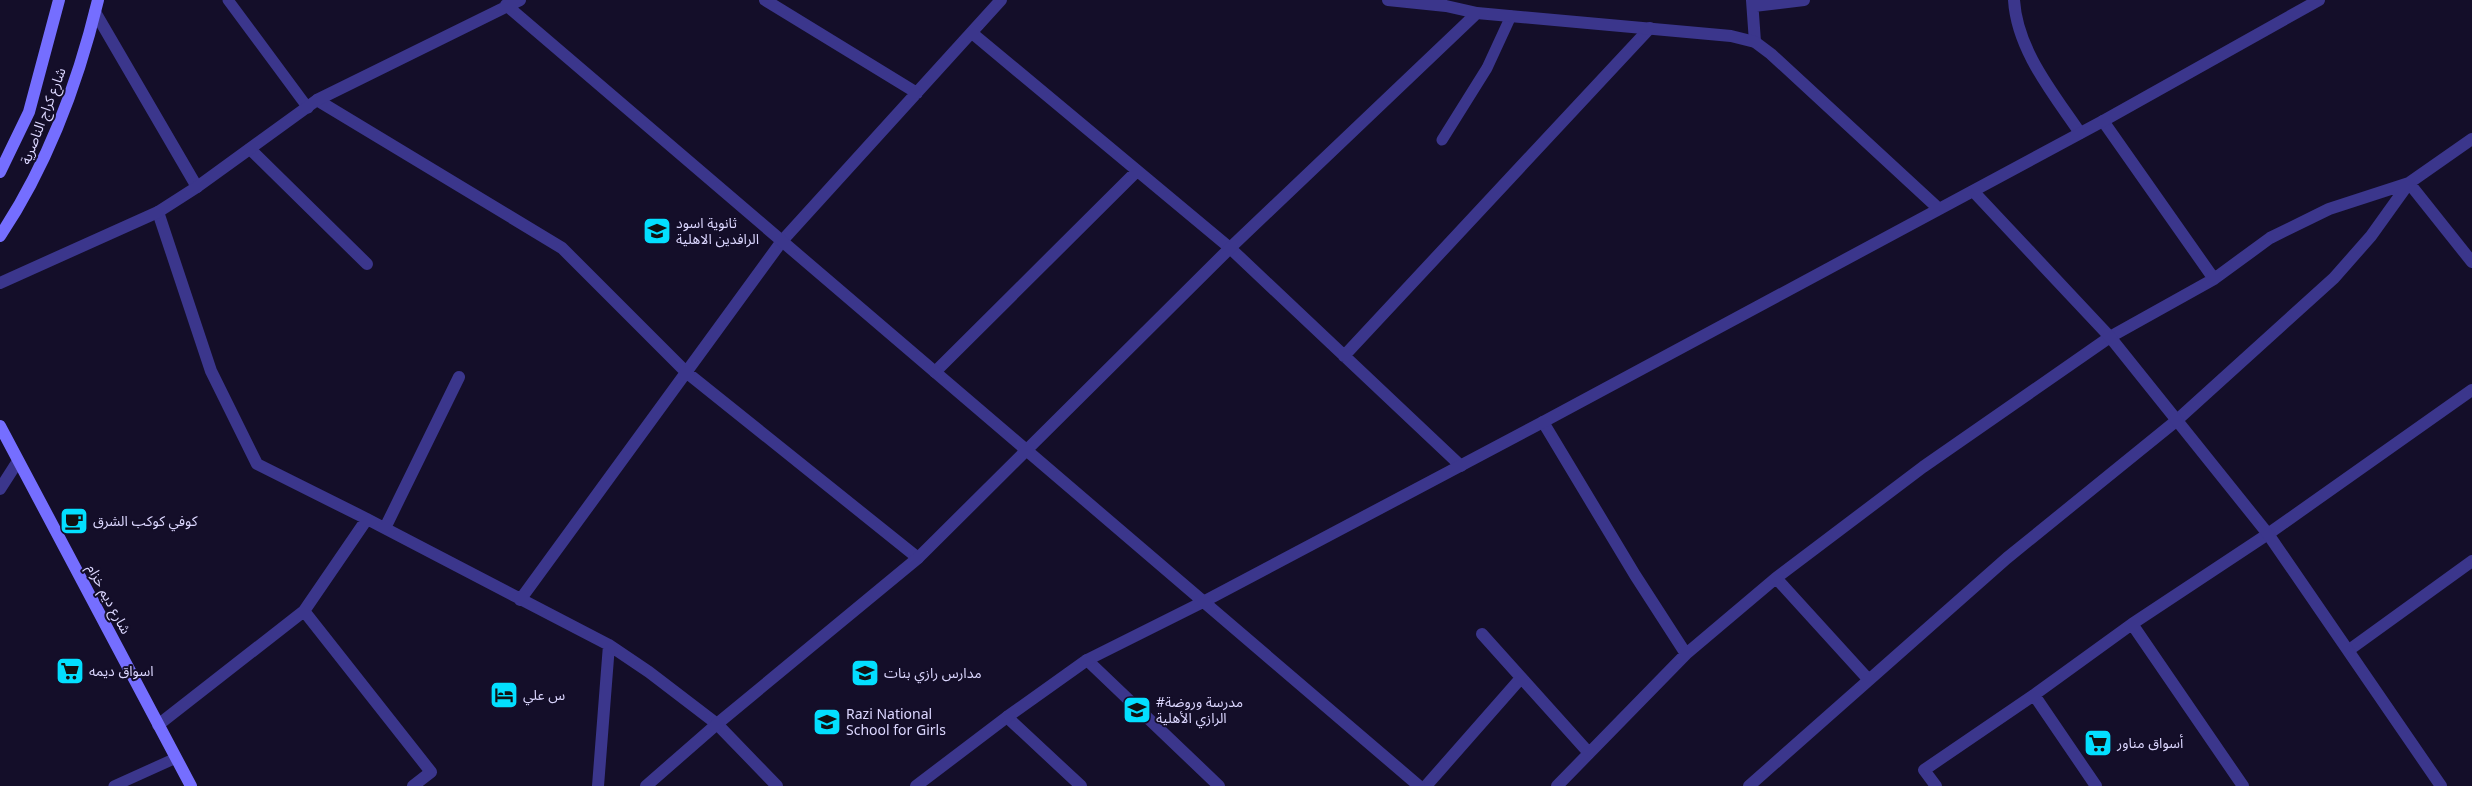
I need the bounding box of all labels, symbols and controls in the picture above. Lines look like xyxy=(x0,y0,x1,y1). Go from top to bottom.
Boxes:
street label: شارع كراج الناصرية xyxy=(15,65,72,168)
place label: ثانوية اسود الرافدين الاهلية xyxy=(676,213,759,248)
school or university icon: ثانوية اسود الرافدين الاهلية xyxy=(642,216,672,246)
cafe icon: كوفي كوكب الشرق xyxy=(59,506,89,536)
place label: كوفي كوكب الشرق xyxy=(93,511,198,532)
street label: شارع ديم خزام xyxy=(81,560,136,638)
supermarket icon: اسواق ديمه xyxy=(55,656,85,686)
school or university icon: مدارس رازي بنات xyxy=(850,658,880,688)
place label: اسواق ديمه xyxy=(89,661,153,680)
place label: مدارس رازي بنات xyxy=(884,663,982,684)
hotel icon: س علي xyxy=(489,680,519,710)
place label: س علي xyxy=(523,685,565,706)
place label: #مدرسة وروضة الرازي الأهلية xyxy=(1156,692,1243,729)
school or university icon: #مدرسة وروضة الرازي الأهلية xyxy=(1122,695,1152,725)
place label: Razi National School for Girls xyxy=(846,704,946,739)
school or university icon: Razi National School for Girls xyxy=(812,707,842,737)
supermarket icon: أسواق مناور xyxy=(2083,728,2113,758)
place label: أسواق مناور xyxy=(2116,733,2184,752)

